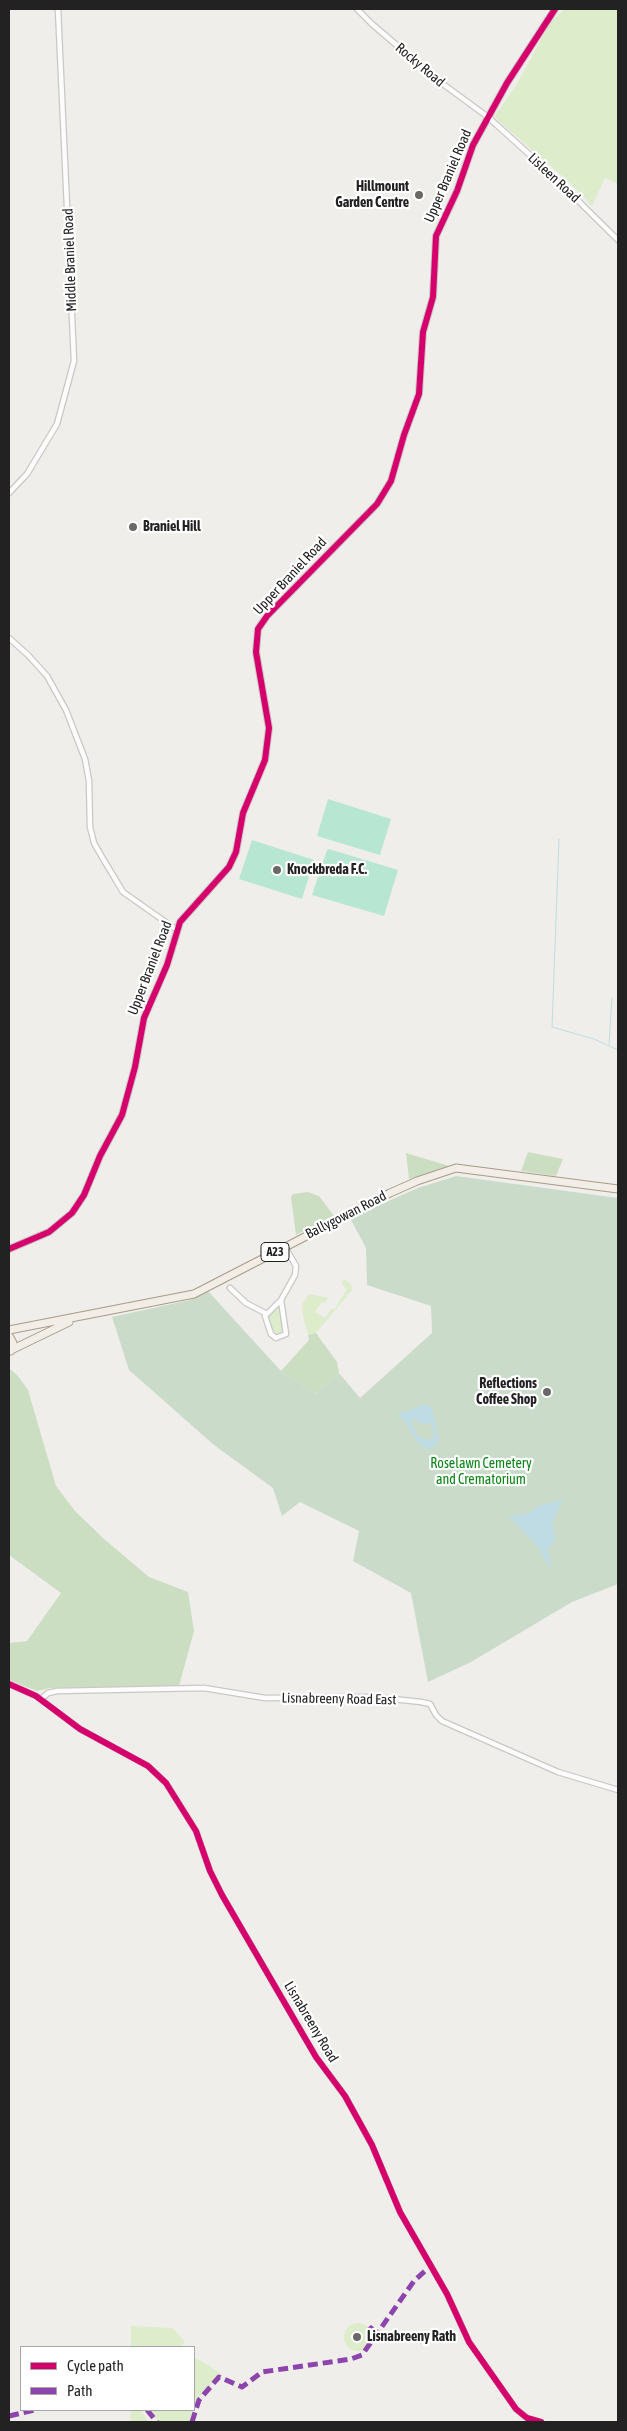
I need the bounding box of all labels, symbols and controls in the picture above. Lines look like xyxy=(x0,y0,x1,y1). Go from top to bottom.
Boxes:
street label: Rocky Road xyxy=(392,39,448,91)
street label: Upper Braniel Road xyxy=(421,127,475,225)
street label: Lisleen Road xyxy=(524,150,584,206)
place label: Hillmount Garden Centre xyxy=(335,179,409,212)
marker: Hillmount Garden Centre xyxy=(413,189,425,201)
street label: Middle Braniel Road xyxy=(60,208,80,312)
place label: Braniel Hill xyxy=(143,519,201,535)
marker: Braniel Hill xyxy=(127,521,139,533)
street label: Upper Braniel Road xyxy=(250,534,330,618)
place label: Knockbreda F.C. xyxy=(287,862,367,878)
marker: Knockbreda F.C. xyxy=(271,864,283,876)
street label: Upper Braniel Road xyxy=(124,918,176,1018)
street label: Ballygowan Road xyxy=(303,1187,389,1243)
road number: A23 xyxy=(261,1242,289,1262)
place label: Reflections Coffee Shop xyxy=(476,1376,537,1408)
marker: Reflections Coffee Shop xyxy=(541,1386,553,1398)
park label: Roselawn Cemetery and Crematorium xyxy=(430,1456,532,1488)
street label: Lisnabreeny Road East xyxy=(281,1690,397,1708)
street label: Lisnabreeny Road xyxy=(280,1978,342,2066)
place label: Lisnabreeny Rath xyxy=(367,2329,456,2345)
marker: Lisnabreeny Rath xyxy=(351,2331,363,2343)
legend xyxy=(20,2346,195,2411)
text: Cycle path xyxy=(67,2357,124,2374)
text: Path xyxy=(67,2382,93,2399)

